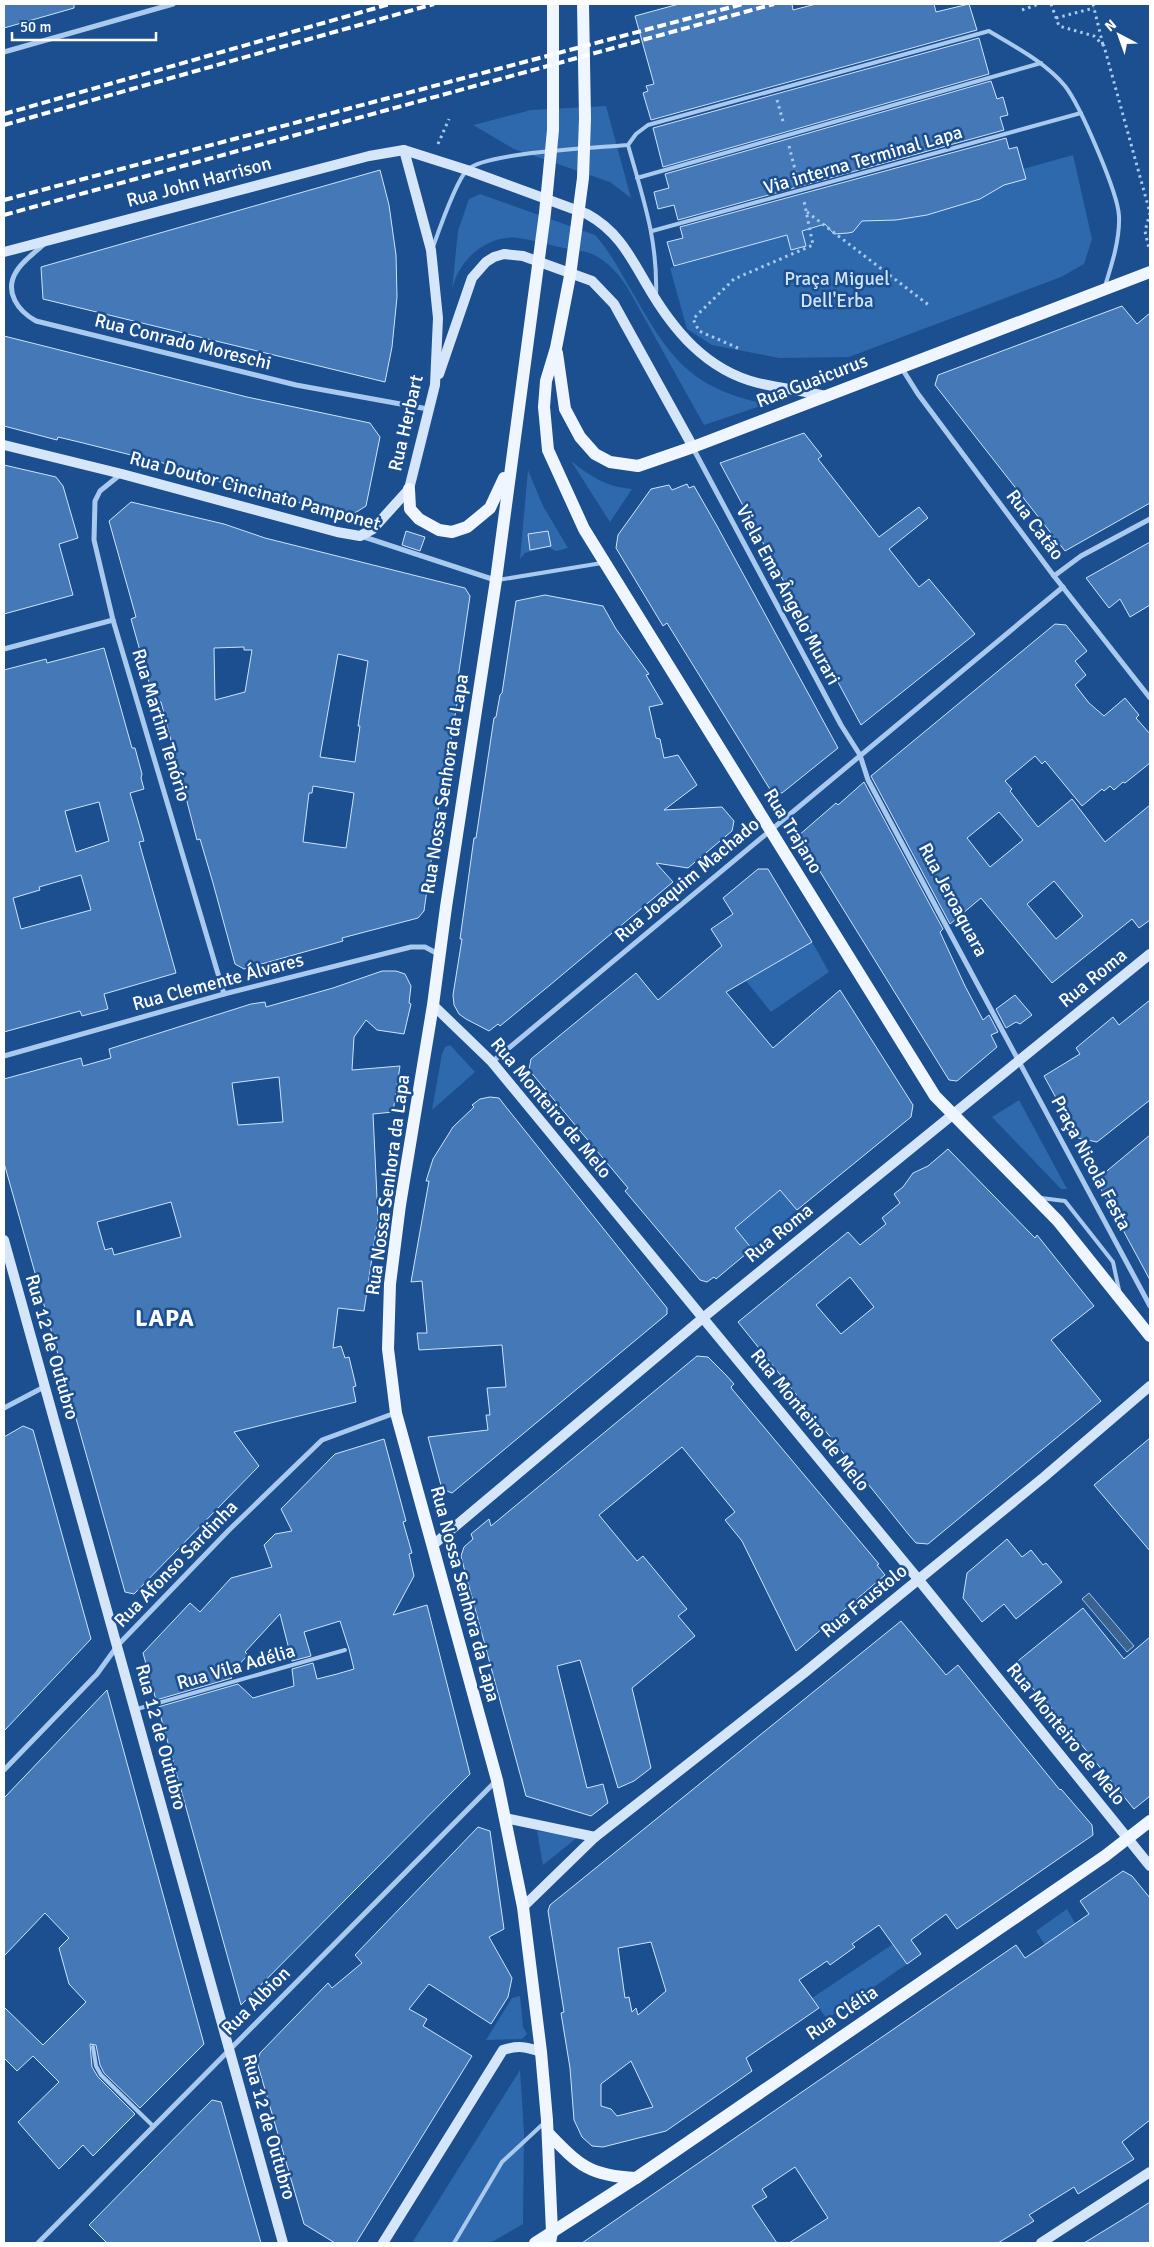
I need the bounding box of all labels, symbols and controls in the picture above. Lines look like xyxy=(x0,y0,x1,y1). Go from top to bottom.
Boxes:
scale bar xyxy=(12,10,156,42)
north arrow xyxy=(1094,10,1144,60)
text: N xyxy=(1102,16,1120,35)
text: 50 m xyxy=(20,18,51,36)
street label: Via interna Terminal Lapa xyxy=(761,120,965,200)
street label: Rua John Harrison xyxy=(124,151,274,213)
park label: Praça Miguel Dell'Erba xyxy=(784,267,890,313)
street label: Rua Conrado Moreschi xyxy=(92,308,274,376)
street label: Rua Guaicurus xyxy=(753,349,871,413)
street label: Rua Herbart xyxy=(383,372,429,474)
street label: Rua Doutor Cincinato Pamponet xyxy=(127,446,383,536)
street label: Rua Catão xyxy=(1001,485,1069,565)
street label: Viela Ema Ângelo Murari xyxy=(730,501,846,689)
street label: Rua Martim Tenório xyxy=(126,646,196,805)
street label: Rua Nossa Senhora da Lapa xyxy=(416,672,474,896)
street label: Rua Trajano xyxy=(758,784,828,878)
street label: Rua Joaquim Machado xyxy=(610,812,764,948)
street label: Rua Jeroaquara xyxy=(913,839,993,961)
street label: Rua Roma xyxy=(1054,943,1132,1013)
street label: Rua Clemente Álvares xyxy=(130,948,306,1016)
street label: Rua Monteiro de Melo xyxy=(485,1033,617,1183)
street label: Rua Nossa Senhora da Lapa xyxy=(361,1073,415,1297)
street label: Praça Nicola Festa xyxy=(1045,1091,1137,1235)
street label: Rua Roma xyxy=(740,1198,818,1268)
street label: Rua 12 de Outubro xyxy=(20,1272,84,1423)
district label: LAPA xyxy=(135,1303,195,1333)
street label: Rua Monteiro de Melo xyxy=(745,1344,875,1496)
street label: Rua Nossa Senhora da Lapa xyxy=(425,1483,505,1705)
street label: Rua Afonso Sardinha xyxy=(109,1495,243,1633)
street label: Rua Faustolo xyxy=(816,1559,912,1643)
street label: Rua Vila Adélia xyxy=(174,1639,298,1695)
street label: Rua Monteiro de Melo xyxy=(1001,1658,1131,1810)
street label: Rua 12 de Outubro xyxy=(130,1661,192,1813)
street label: Rua Albion xyxy=(217,1962,295,2040)
street label: Rua Clélia xyxy=(801,1980,883,2046)
street label: Rua 12 de Outubro xyxy=(237,2052,301,2203)

